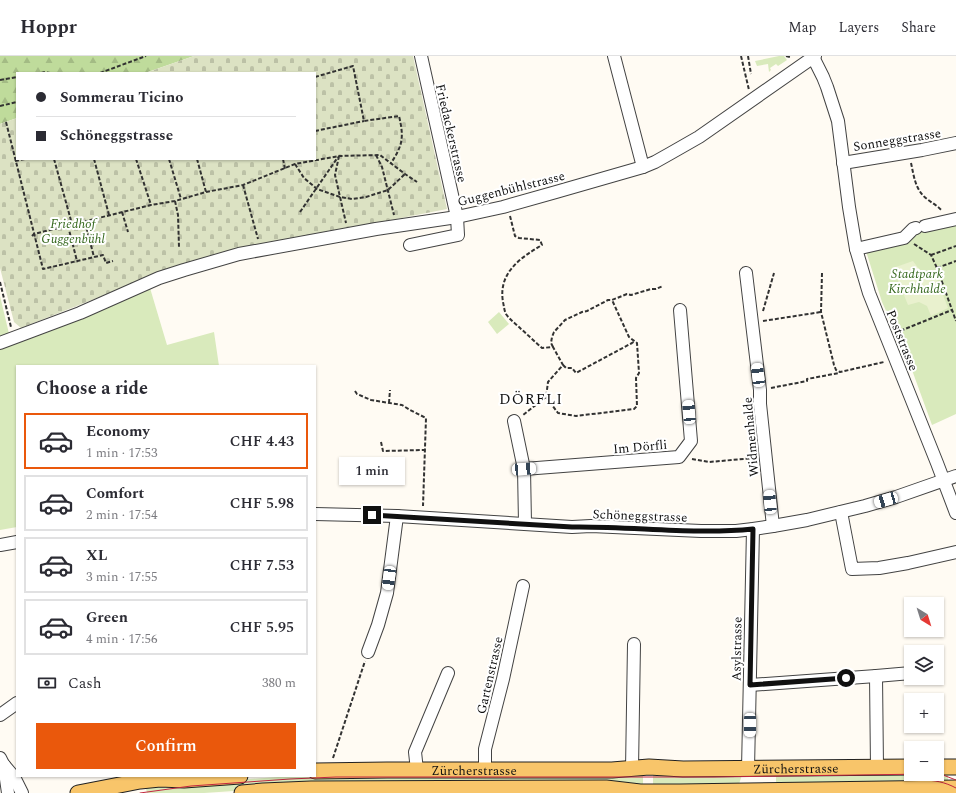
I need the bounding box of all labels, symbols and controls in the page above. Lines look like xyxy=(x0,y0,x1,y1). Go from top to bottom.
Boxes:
text: Hoppr xyxy=(20,13,77,42)
text: Map xyxy=(788,17,817,38)
text: Layers xyxy=(839,17,879,38)
text: Share xyxy=(901,17,936,38)
street label: Friedackerstrasse xyxy=(430,82,472,185)
text: Sommerau Ticino xyxy=(60,86,183,109)
street label: Sonneggstrasse xyxy=(852,123,943,157)
text: Schöneggstrasse xyxy=(60,124,173,147)
street label: Guggenbühlstrasse xyxy=(455,166,567,212)
park label: Friedhof Guggenbühl xyxy=(41,214,105,249)
park label: Stadtpark Kirchhalde xyxy=(888,264,946,299)
street label: Poststrasse xyxy=(881,307,923,374)
car xyxy=(751,362,765,388)
text: Choose a ride xyxy=(36,375,148,402)
district label: DÖRFLI xyxy=(499,388,563,411)
street label: Widmenhalde xyxy=(738,396,764,478)
car xyxy=(682,400,696,424)
text: Economy xyxy=(86,420,150,443)
icon: car xyxy=(38,423,74,459)
text: CHF 4.43 xyxy=(230,430,294,453)
street label: Im Dörfli xyxy=(612,435,668,459)
text: 1 min · 17:53 xyxy=(86,443,158,463)
callout: 1 min xyxy=(339,457,405,485)
text: 1 min xyxy=(355,461,389,481)
car xyxy=(512,462,536,476)
text: Comfort xyxy=(86,482,144,505)
icon: car xyxy=(38,485,74,521)
car xyxy=(763,490,777,514)
car xyxy=(873,491,899,509)
text: CHF 5.98 xyxy=(230,492,294,515)
street label: Schöneggstrasse xyxy=(592,504,688,528)
text: 2 min · 17:54 xyxy=(86,505,158,525)
route end xyxy=(363,506,381,524)
text: XL xyxy=(86,544,107,567)
icon: car xyxy=(38,547,74,583)
text: CHF 7.53 xyxy=(230,554,294,577)
car xyxy=(381,565,397,591)
text: 3 min · 17:55 xyxy=(86,567,158,587)
north arrow xyxy=(904,597,944,637)
map controls xyxy=(904,597,944,781)
text: Green xyxy=(86,606,128,629)
icon: car xyxy=(38,609,74,645)
text: CHF 5.95 xyxy=(230,616,294,639)
street label: Asylstrasse xyxy=(726,617,748,681)
text: 4 min · 17:56 xyxy=(86,629,158,649)
street label: Gartenstrasse xyxy=(471,634,509,716)
button: layers xyxy=(904,645,944,685)
route start xyxy=(837,669,855,687)
icon: cash xyxy=(36,672,58,694)
text: Cash xyxy=(68,672,101,695)
text: 380 m xyxy=(262,673,296,693)
button: + xyxy=(904,693,944,733)
car xyxy=(744,713,756,737)
button: Confirm xyxy=(36,723,296,769)
button: − xyxy=(904,741,944,781)
street label: Zürcherstrasse xyxy=(753,759,839,779)
street label: Zürcherstrasse xyxy=(431,761,517,781)

